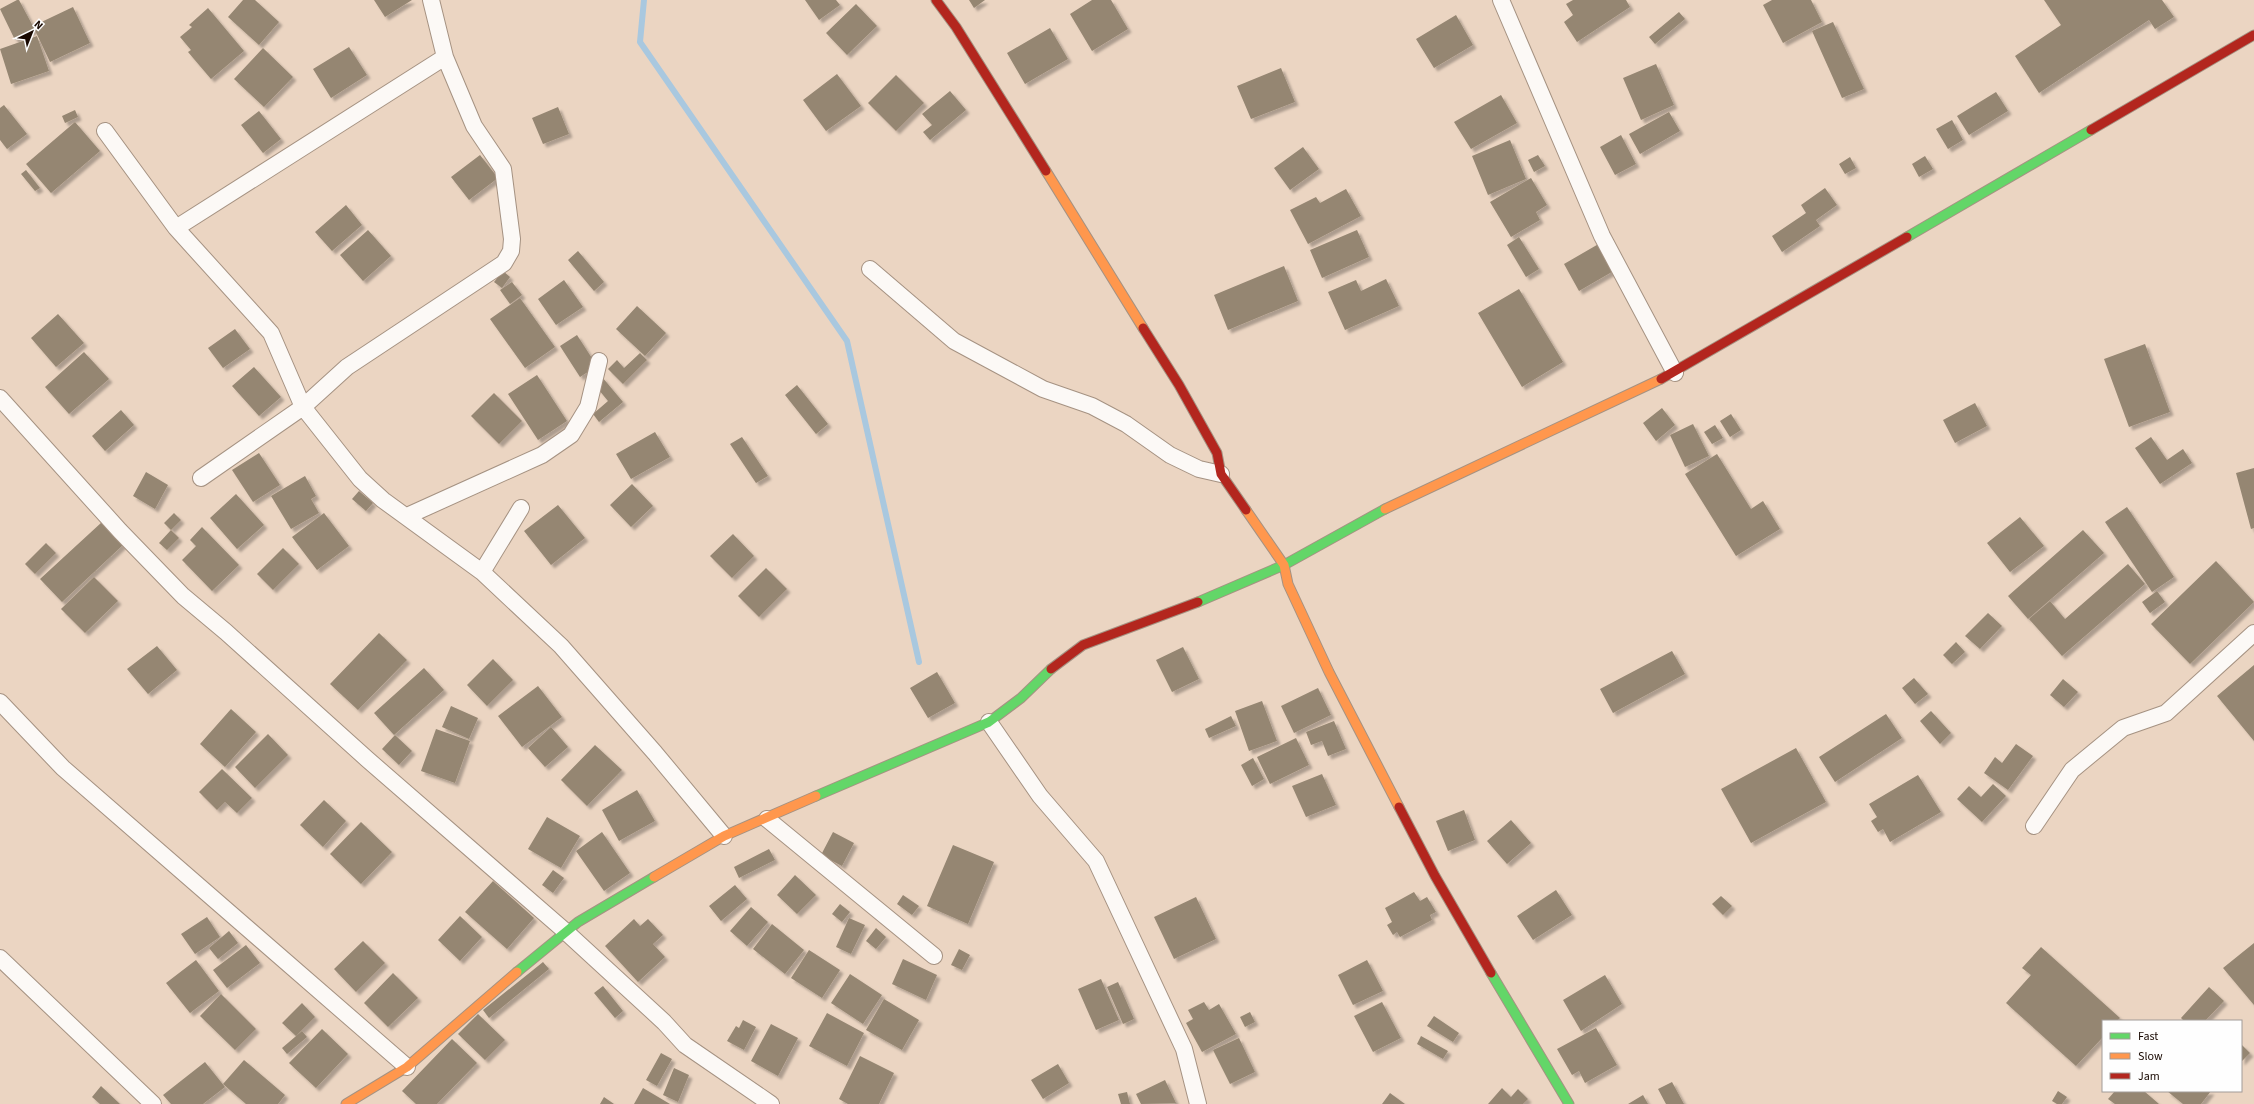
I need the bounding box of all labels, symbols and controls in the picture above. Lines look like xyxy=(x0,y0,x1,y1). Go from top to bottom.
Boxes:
north arrow xyxy=(12,12,52,52)
text: N xyxy=(31,17,46,33)
legend xyxy=(2102,1020,2242,1092)
text: Fast xyxy=(2138,1028,2158,1045)
text: Slow xyxy=(2138,1048,2163,1065)
text: Jam xyxy=(2138,1068,2160,1085)

